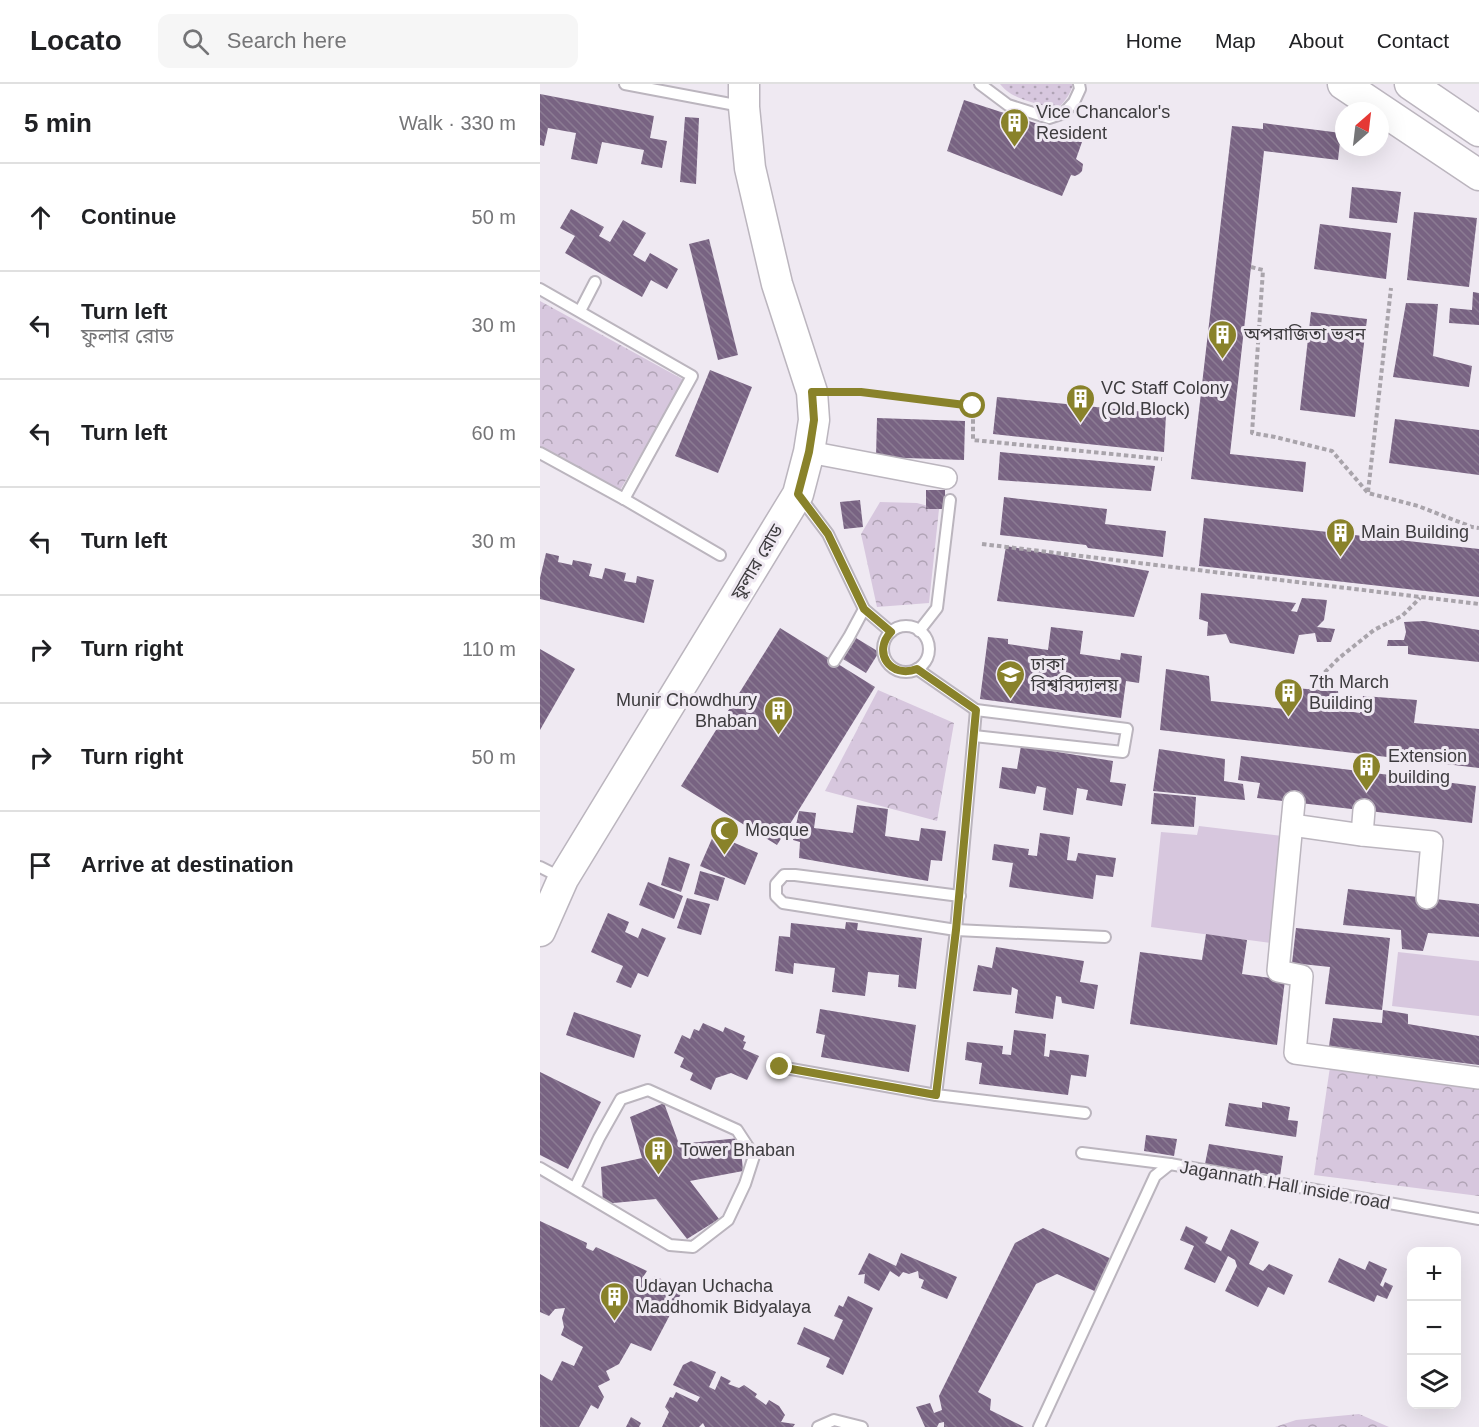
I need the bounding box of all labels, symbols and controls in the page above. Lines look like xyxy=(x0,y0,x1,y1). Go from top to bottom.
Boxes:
search box xyxy=(158,14,578,68)
text: Locato xyxy=(30,25,122,56)
icon: search xyxy=(179,25,212,58)
text: Search here xyxy=(227,28,347,53)
text: Home xyxy=(1126,29,1182,52)
text: Map xyxy=(1215,29,1256,52)
text: About xyxy=(1289,29,1344,52)
text: Contact xyxy=(1377,29,1449,52)
place label: Vice Chancalor's Resident xyxy=(1036,102,1170,143)
north arrow xyxy=(1335,102,1389,156)
building icon: Vice Chancalor's Resident xyxy=(999,106,1031,148)
text: 5 min xyxy=(24,108,92,138)
text: Walk · 330 m xyxy=(399,112,516,134)
icon: ahead xyxy=(24,201,57,234)
text: Continue xyxy=(81,204,176,229)
text: 50 m xyxy=(472,206,516,228)
text: Turn left xyxy=(81,299,167,324)
icon: left xyxy=(24,309,57,342)
text: 30 m xyxy=(472,314,516,336)
building icon: অপরাজিতা ভবন xyxy=(1207,318,1239,360)
place label: অপরাজিতা ভবন xyxy=(1243,324,1367,344)
text: ফুলার রোড xyxy=(81,325,174,347)
place label: VC Staff Colony (Old Block) xyxy=(1101,378,1229,419)
building icon: VC Staff Colony (Old Block) xyxy=(1064,382,1096,424)
route start xyxy=(959,392,985,418)
icon: left xyxy=(24,417,57,450)
text: Turn left xyxy=(81,420,167,445)
text: 60 m xyxy=(472,422,516,444)
building icon: Main Building xyxy=(1324,516,1356,558)
street label: ফুলার রোড xyxy=(726,521,788,604)
place label: Main Building xyxy=(1361,522,1469,542)
icon: left xyxy=(24,525,57,558)
text: Turn left xyxy=(81,528,167,553)
text: 30 m xyxy=(472,530,516,552)
icon: right xyxy=(24,633,57,666)
text: Turn right xyxy=(81,636,183,661)
text: 110 m xyxy=(462,638,516,660)
place label: ঢাকা বিশ্ববিদ্যালয় xyxy=(1030,654,1119,695)
school or university icon: ঢাকা বিশ্ববিদ্যালয় xyxy=(994,658,1026,700)
place label: 7th March Building xyxy=(1309,672,1389,713)
building icon: 7th March Building xyxy=(1272,676,1304,718)
place label: Munir Chowdhury Bhaban xyxy=(616,690,757,731)
building icon: Munir Chowdhury Bhaban xyxy=(762,694,794,736)
icon: right xyxy=(24,741,57,774)
text: Turn right xyxy=(81,744,183,769)
text: 50 m xyxy=(472,746,516,768)
place label: Extension building xyxy=(1388,746,1467,787)
building icon: Extension building xyxy=(1351,750,1383,792)
mosque icon: Mosque xyxy=(708,814,740,856)
place label: Mosque xyxy=(745,820,809,840)
icon: arrive xyxy=(24,849,57,882)
text: Arrive at destination xyxy=(81,852,294,877)
route end xyxy=(766,1053,792,1079)
building icon: Tower Bhaban xyxy=(643,1134,675,1176)
place label: Tower Bhaban xyxy=(680,1140,795,1160)
street label: Jagannath Hall inside road xyxy=(1178,1157,1392,1213)
map controls xyxy=(1407,1247,1461,1409)
button: + xyxy=(1407,1247,1461,1301)
place label: Udayan Uchacha Maddhomik Bidyalaya xyxy=(635,1276,812,1317)
building icon: Udayan Uchacha Maddhomik Bidyalaya xyxy=(598,1280,630,1322)
button: − xyxy=(1407,1301,1461,1355)
button: layers xyxy=(1407,1355,1461,1409)

